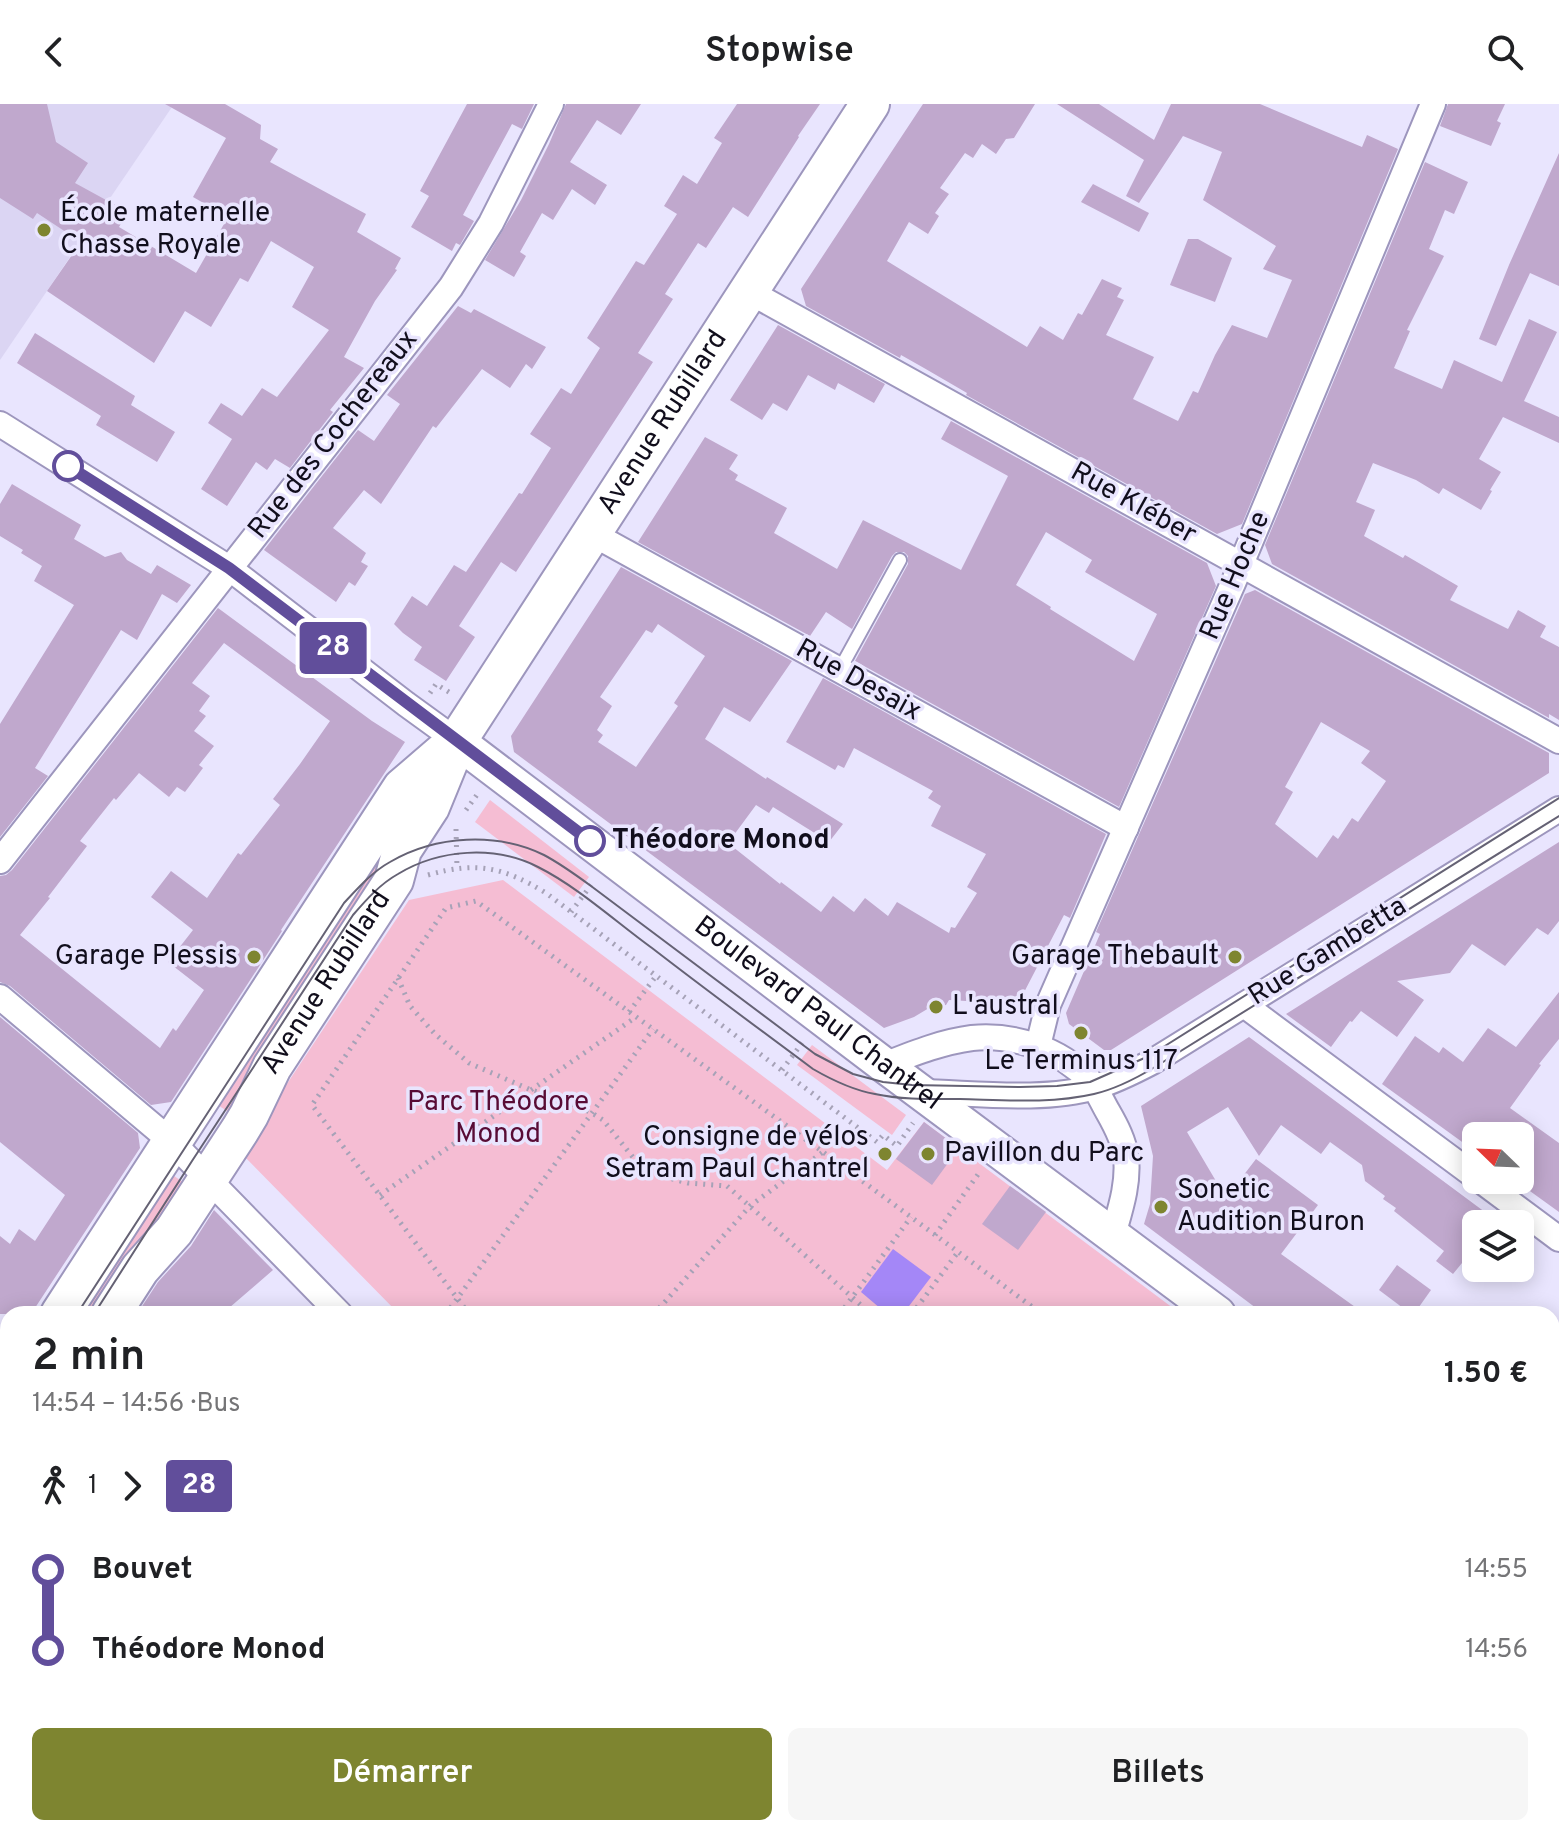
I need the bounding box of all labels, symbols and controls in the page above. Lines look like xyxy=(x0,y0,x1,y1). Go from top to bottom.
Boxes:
text: Stopwise xyxy=(705,29,854,75)
icon: back xyxy=(32,30,76,74)
icon: search xyxy=(1483,30,1527,74)
place label: École maternelle Chasse Royale xyxy=(60,194,270,264)
marker: École maternelle Chasse Royale xyxy=(35,221,53,239)
street label: Rue des Cochereaux xyxy=(241,323,427,547)
street label: Avenue Rubillard xyxy=(590,324,736,522)
unlabelled marker xyxy=(53,451,83,481)
street label: Rue Kléber xyxy=(1064,455,1202,553)
street label: Rue Hoche xyxy=(1193,506,1279,646)
line badge: 28 xyxy=(297,622,369,674)
text: 28 xyxy=(316,630,350,666)
street label: Rue Desaix xyxy=(789,632,927,730)
place label: Théodore Monod xyxy=(612,823,830,859)
marker: Théodore Monod xyxy=(575,826,605,856)
street label: Avenue Rubillard xyxy=(253,884,400,1082)
street label: Rue Gambetta xyxy=(1242,889,1414,1015)
street label: Boulevard Paul Chantrel xyxy=(686,909,948,1119)
place label: Garage Plessis xyxy=(55,939,238,975)
place label: Garage Thebault xyxy=(1011,939,1219,975)
marker: Garage Plessis xyxy=(245,948,263,966)
marker: Garage Thebault xyxy=(1226,948,1244,966)
place label: L'austral xyxy=(952,989,1059,1025)
marker: L'austral xyxy=(927,998,945,1016)
marker: Le Terminus 117 xyxy=(1072,1024,1090,1042)
place label: Le Terminus 117 xyxy=(984,1044,1178,1080)
park label: Parc Théodore Monod xyxy=(407,1085,589,1153)
place label: Consigne de vélos Setram Paul Chantrel xyxy=(605,1120,869,1188)
north arrow xyxy=(1462,1122,1534,1194)
map controls xyxy=(1462,1122,1534,1282)
place label: Pavillon du Parc xyxy=(944,1136,1144,1172)
marker: Consigne de vélos Setram Paul Chantrel xyxy=(876,1145,894,1163)
marker: Pavillon du Parc xyxy=(919,1145,937,1163)
place label: Sonetic Audition Buron xyxy=(1177,1173,1365,1241)
marker: Sonetic Audition Buron xyxy=(1152,1198,1170,1216)
button: layers xyxy=(1462,1210,1534,1282)
text: 2 min xyxy=(32,1330,145,1386)
text: 1.50 € xyxy=(1444,1356,1528,1393)
text: 14:54 – 14:56 · Bus xyxy=(32,1388,240,1421)
icon: walk xyxy=(32,1464,76,1508)
icon: forward xyxy=(110,1464,154,1508)
text: 28 xyxy=(182,1468,216,1504)
text: 1 xyxy=(88,1470,98,1503)
text: Bouvet xyxy=(92,1552,192,1589)
text: 14:55 xyxy=(1465,1554,1528,1587)
text: Théodore Monod xyxy=(92,1632,325,1669)
text: 14:56 xyxy=(1465,1634,1528,1667)
button: Démarrer xyxy=(32,1728,772,1820)
button: Billets xyxy=(788,1728,1528,1820)

